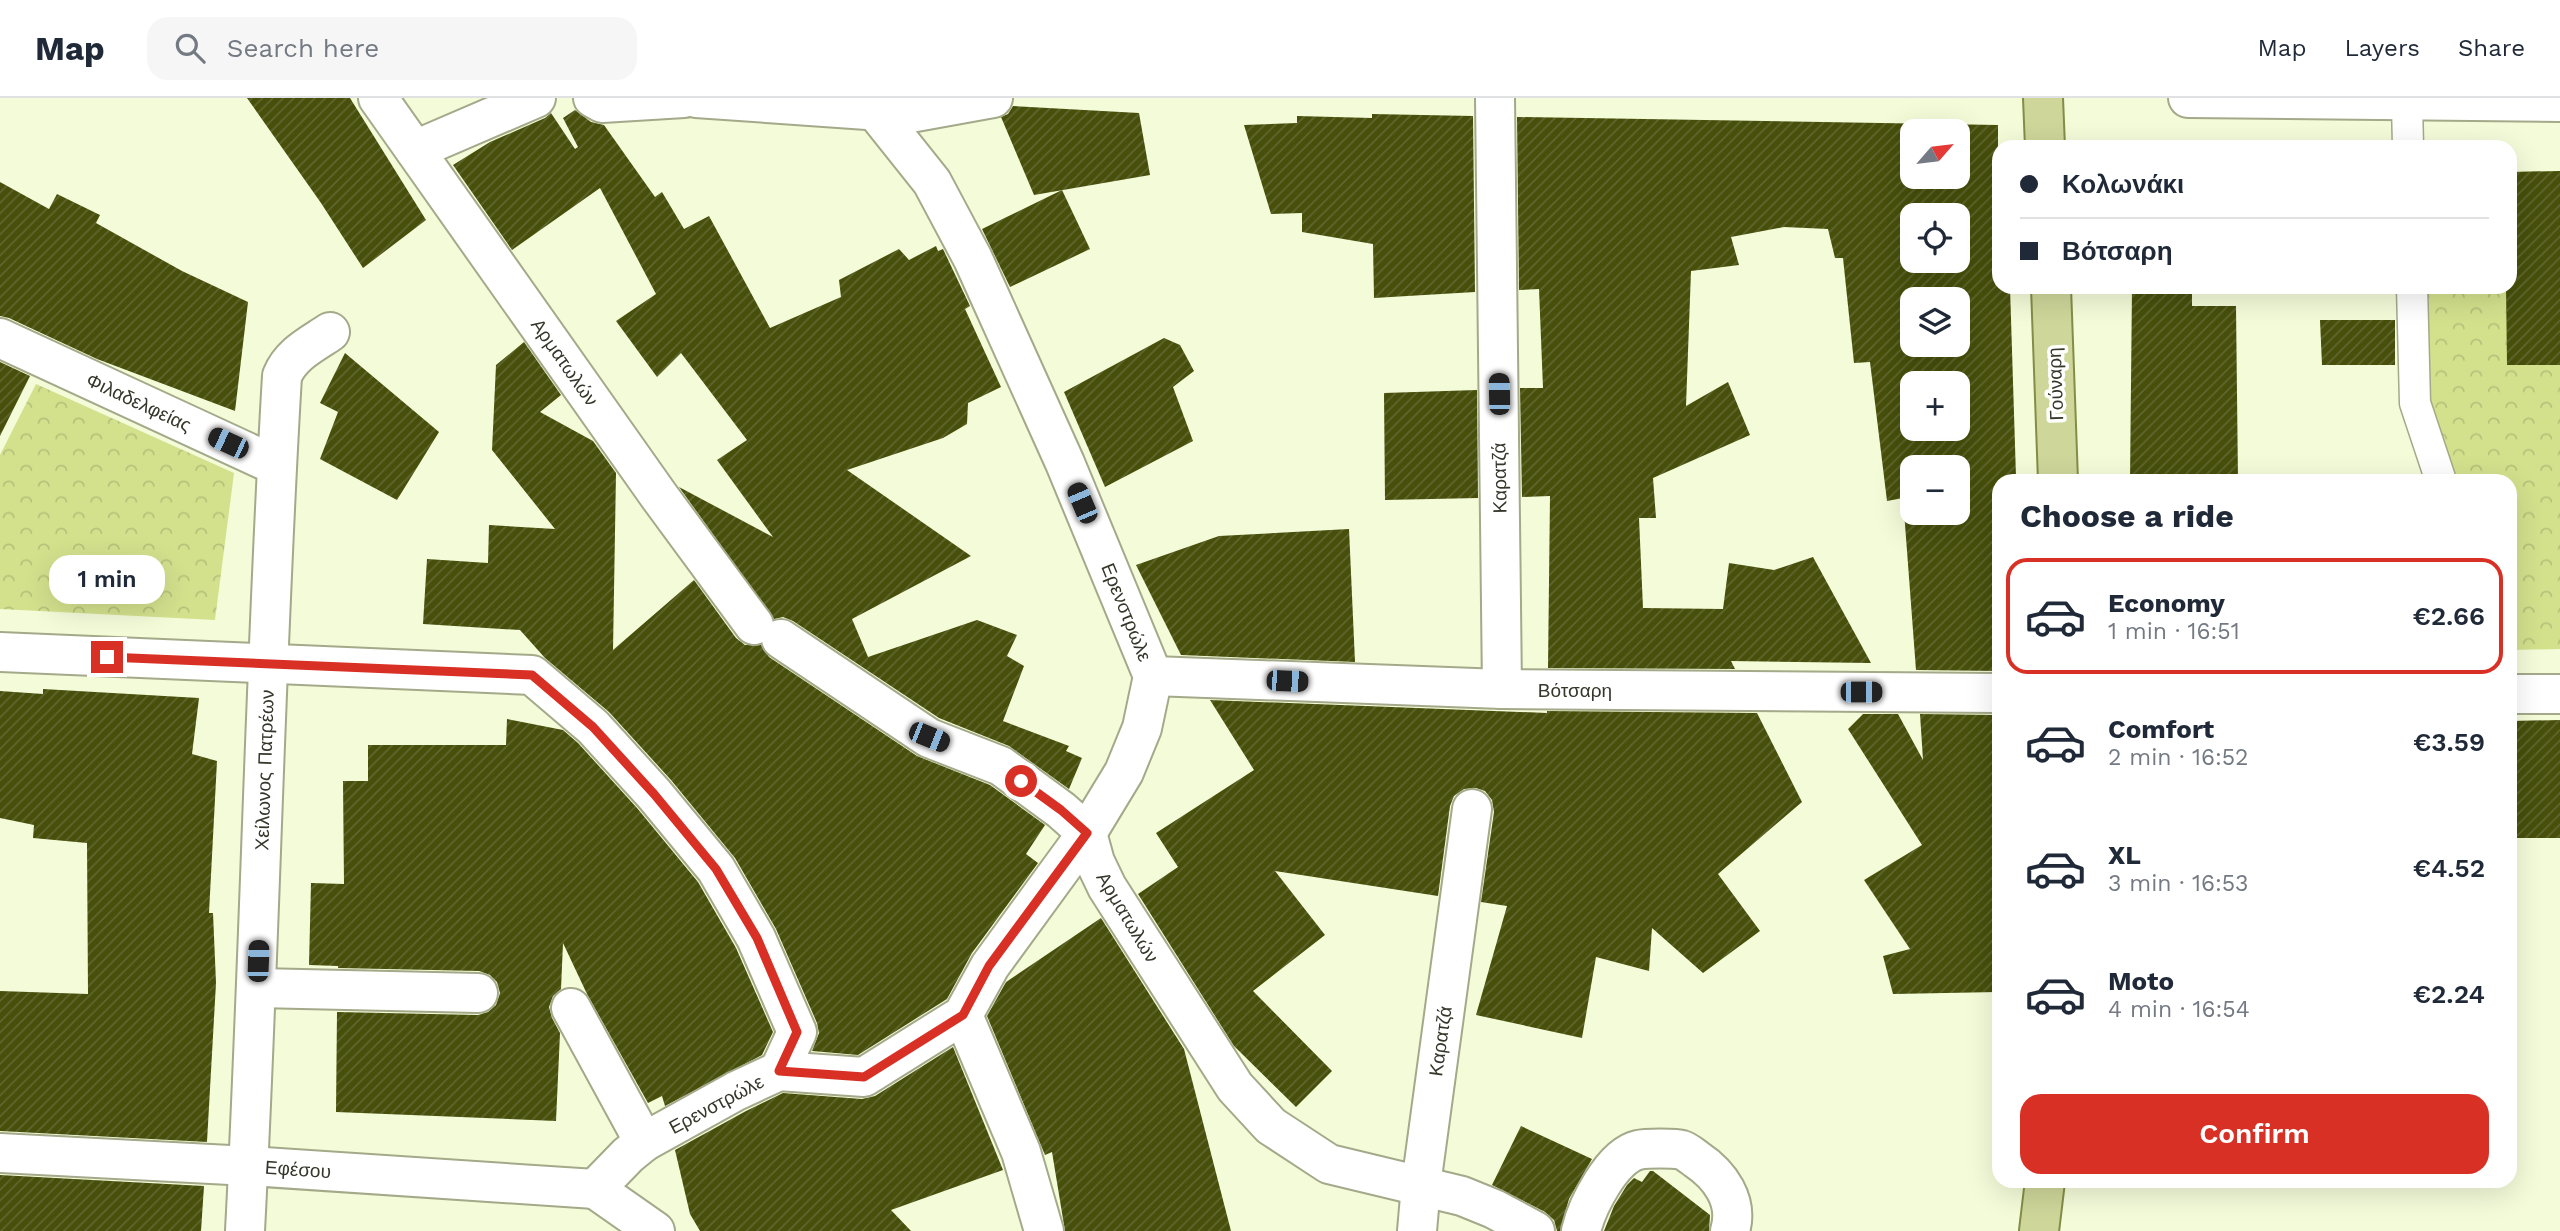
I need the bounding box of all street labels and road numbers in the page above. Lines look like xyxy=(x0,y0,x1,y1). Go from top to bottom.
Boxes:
street label: Αρματωλών xyxy=(526,314,603,410)
street label: Γούναρη xyxy=(2043,347,2068,421)
street label: Φιλαδελφείας xyxy=(83,368,195,437)
street label: Καρατζά xyxy=(1487,443,1512,513)
street label: Ερενστρώλε xyxy=(1096,560,1157,665)
street label: Βότσαρη xyxy=(1538,679,1612,702)
street label: Χείλωνος Πατρέων xyxy=(250,689,279,851)
street label: Αρματωλών xyxy=(1092,868,1164,967)
street label: Καρατζά xyxy=(1424,1005,1457,1078)
street label: Ερενστρώλε xyxy=(665,1070,768,1139)
street label: Εφέσου xyxy=(264,1156,332,1183)

